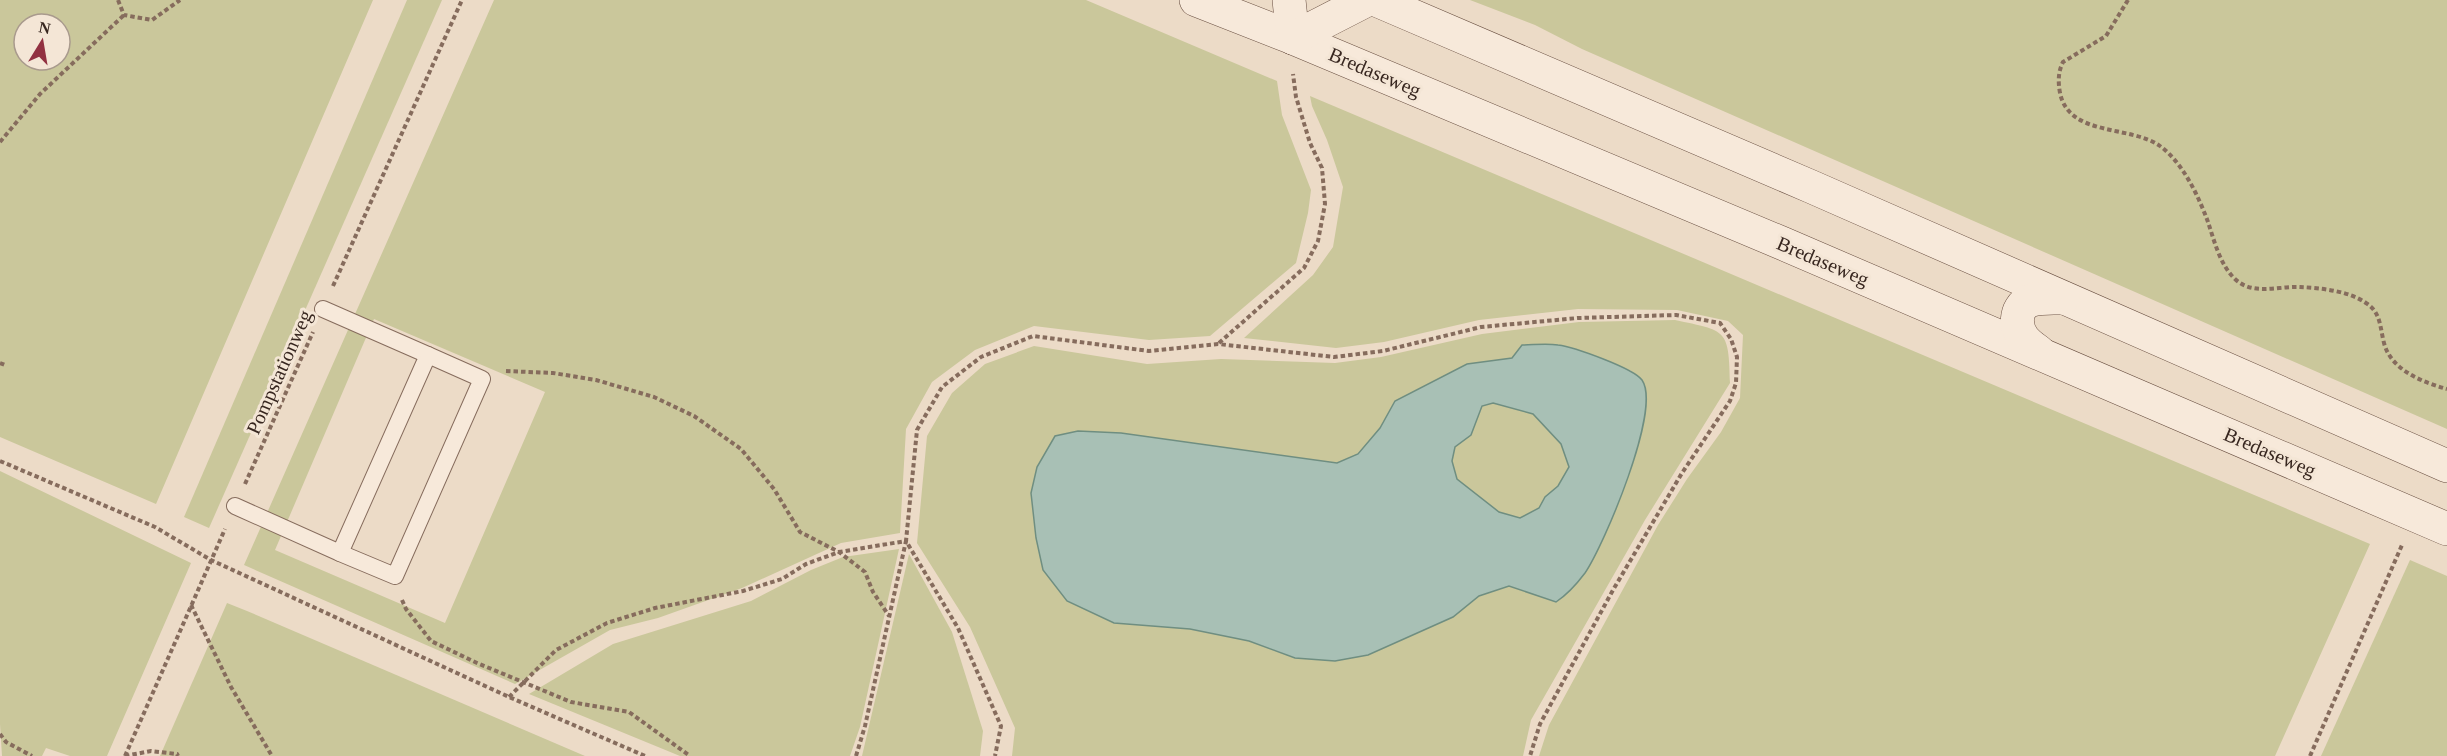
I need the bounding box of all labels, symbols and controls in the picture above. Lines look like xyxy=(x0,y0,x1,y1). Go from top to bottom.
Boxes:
north arrow xyxy=(12,12,72,72)
text: N xyxy=(37,18,52,37)
street label: Bredaseweg xyxy=(1325,43,1424,102)
street label: Bredaseweg xyxy=(1773,232,1872,291)
street label: Pompstationweg xyxy=(242,307,317,438)
street label: Bredaseweg xyxy=(2220,423,2319,482)

